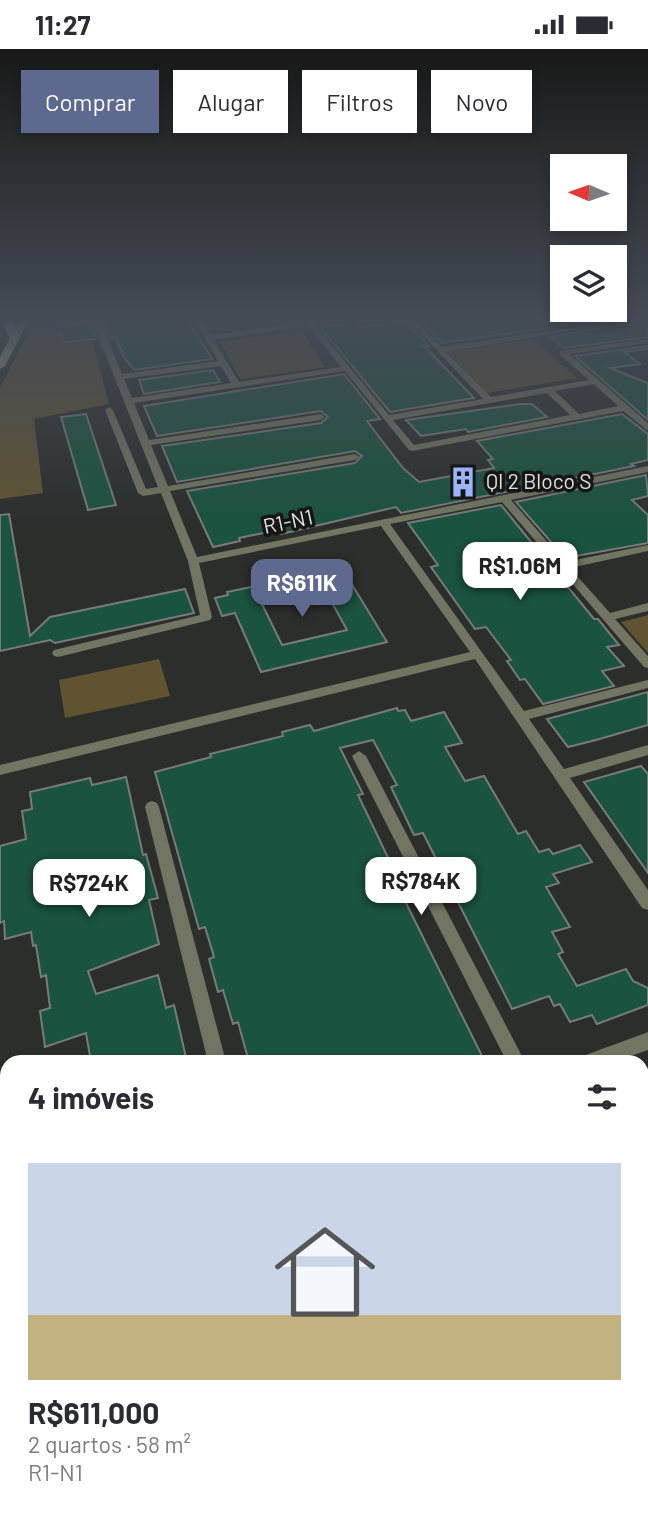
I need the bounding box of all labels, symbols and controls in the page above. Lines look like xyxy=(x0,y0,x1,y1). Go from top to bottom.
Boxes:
text: 11:27 xyxy=(35,9,91,40)
chip: Comprar xyxy=(21,70,159,133)
chip: Alugar xyxy=(173,70,288,133)
chip: Filtros xyxy=(302,70,417,133)
chip: Novo xyxy=(431,70,532,133)
north arrow xyxy=(550,154,626,231)
map controls xyxy=(550,154,627,322)
button: layers xyxy=(550,245,627,322)
building icon: QI 2 Bloco S xyxy=(446,465,480,499)
place label: QI 2 Bloco S xyxy=(486,468,591,493)
street label: R1-N1 xyxy=(261,503,315,538)
pin: R$1.06M xyxy=(455,543,585,602)
text: R$1.06M xyxy=(479,551,561,579)
pin: R$611K xyxy=(245,559,359,619)
text: R$611K xyxy=(267,568,337,596)
pin: R$784K xyxy=(364,857,478,917)
pin: R$724K xyxy=(32,859,146,919)
text: R$784K xyxy=(381,866,461,894)
text: R$724K xyxy=(49,868,129,896)
icon: filters xyxy=(583,1078,621,1116)
text: 4 imóveis xyxy=(28,1079,154,1115)
icon: home xyxy=(262,1209,388,1335)
text: R$611,000 xyxy=(28,1394,159,1430)
text: 2 quartos · 58 m² xyxy=(28,1430,191,1458)
text: R1-N1 xyxy=(28,1458,83,1486)

